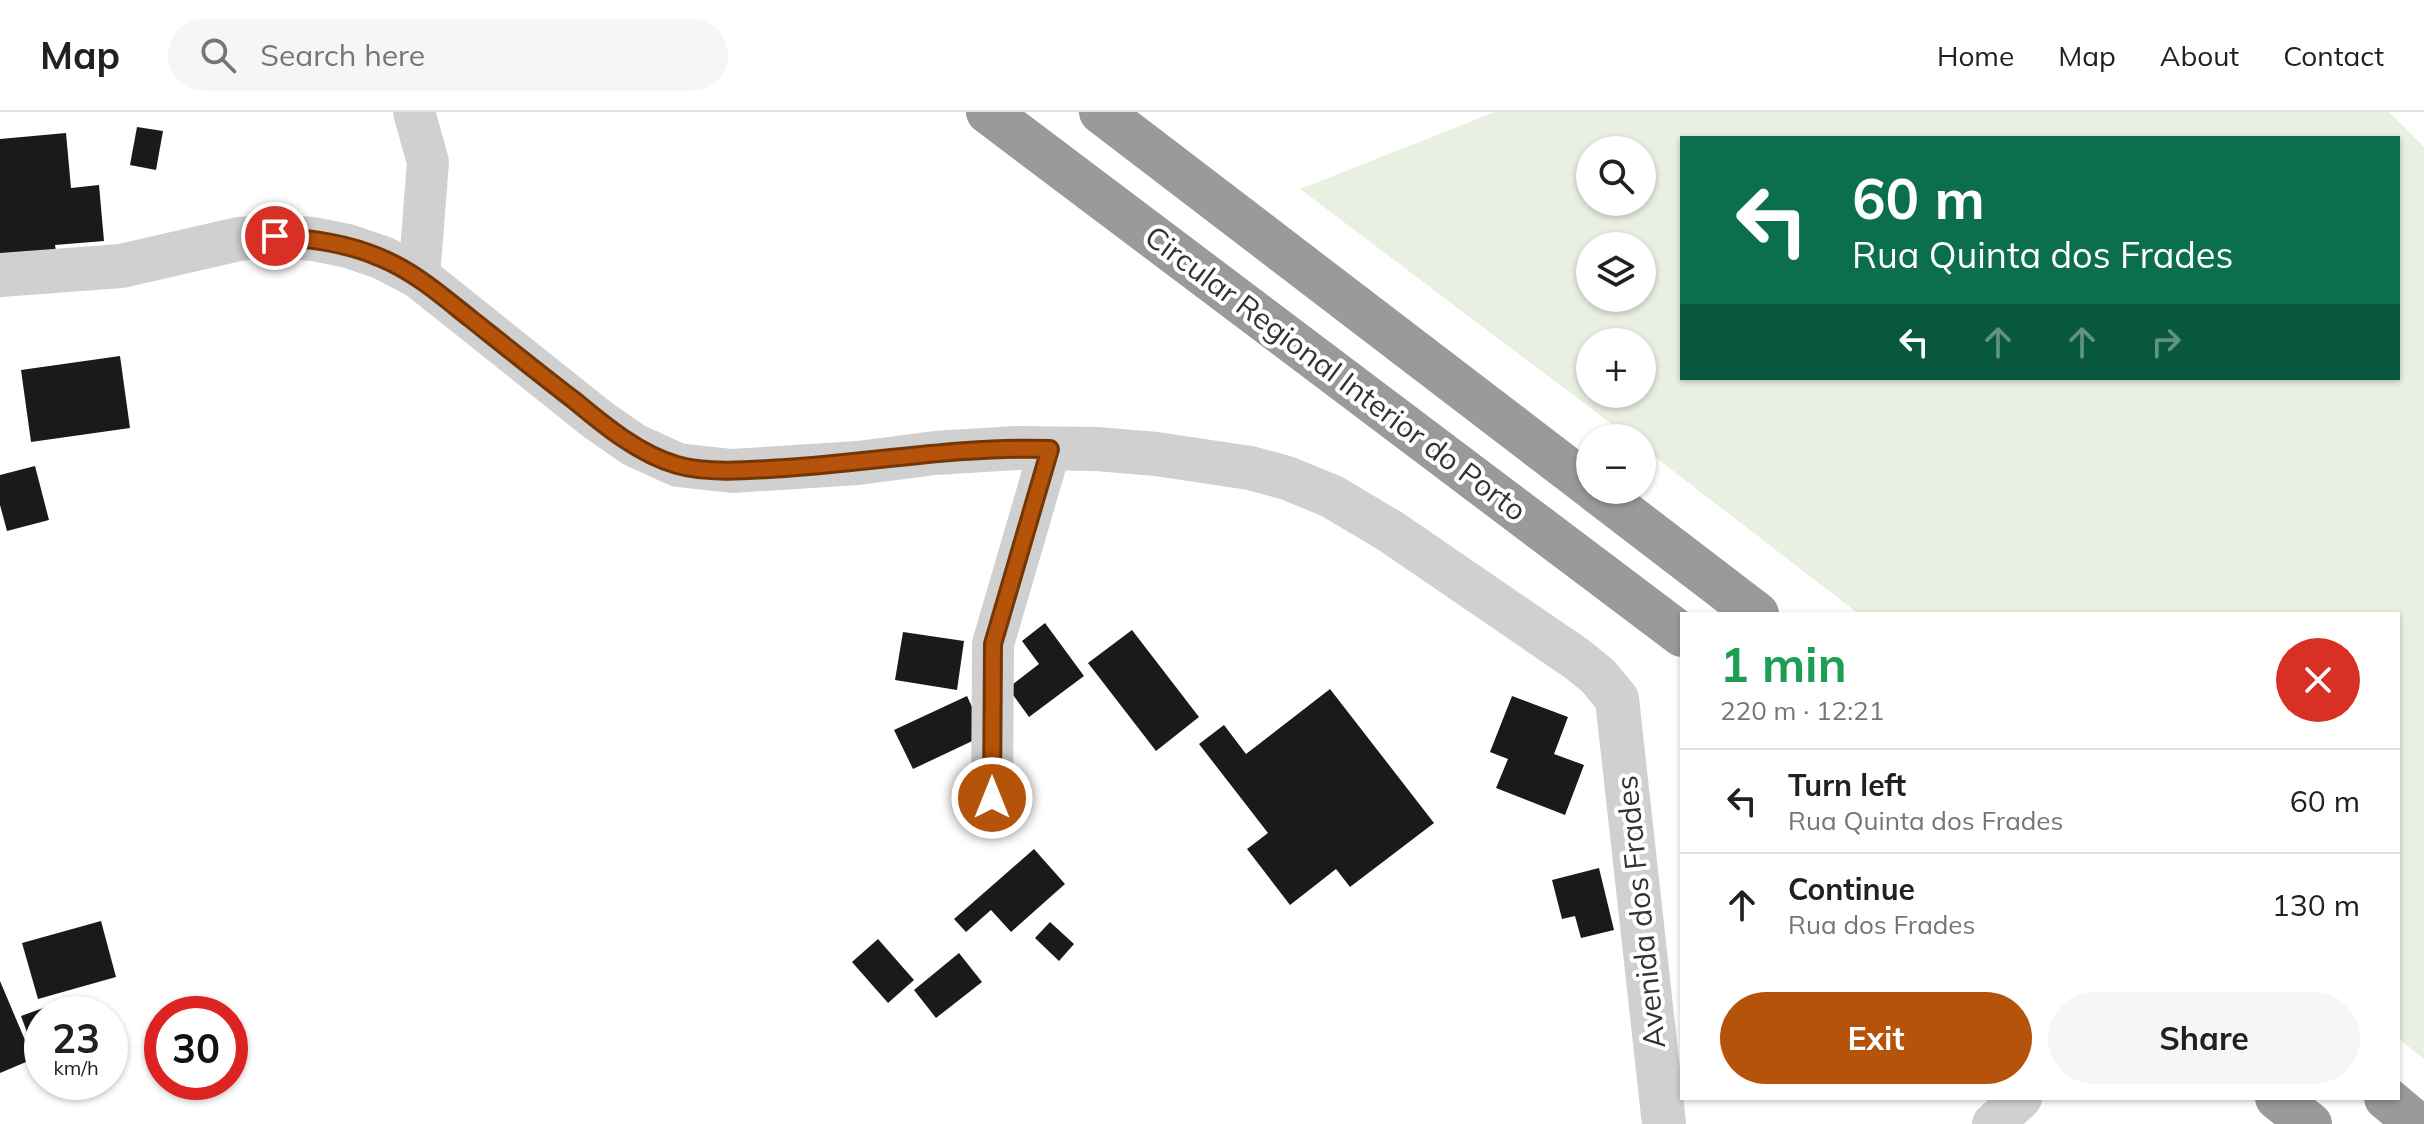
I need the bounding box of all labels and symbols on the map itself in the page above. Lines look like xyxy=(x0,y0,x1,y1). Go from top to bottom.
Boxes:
pin xyxy=(241,202,309,270)
street label: Circular Regional Interior do Porto xyxy=(1138,217,1534,529)
position arrow xyxy=(950,756,1034,840)
street label: Avenida dos Frades xyxy=(1607,774,1673,1050)
speed limit sign: 30 xyxy=(144,996,248,1100)

